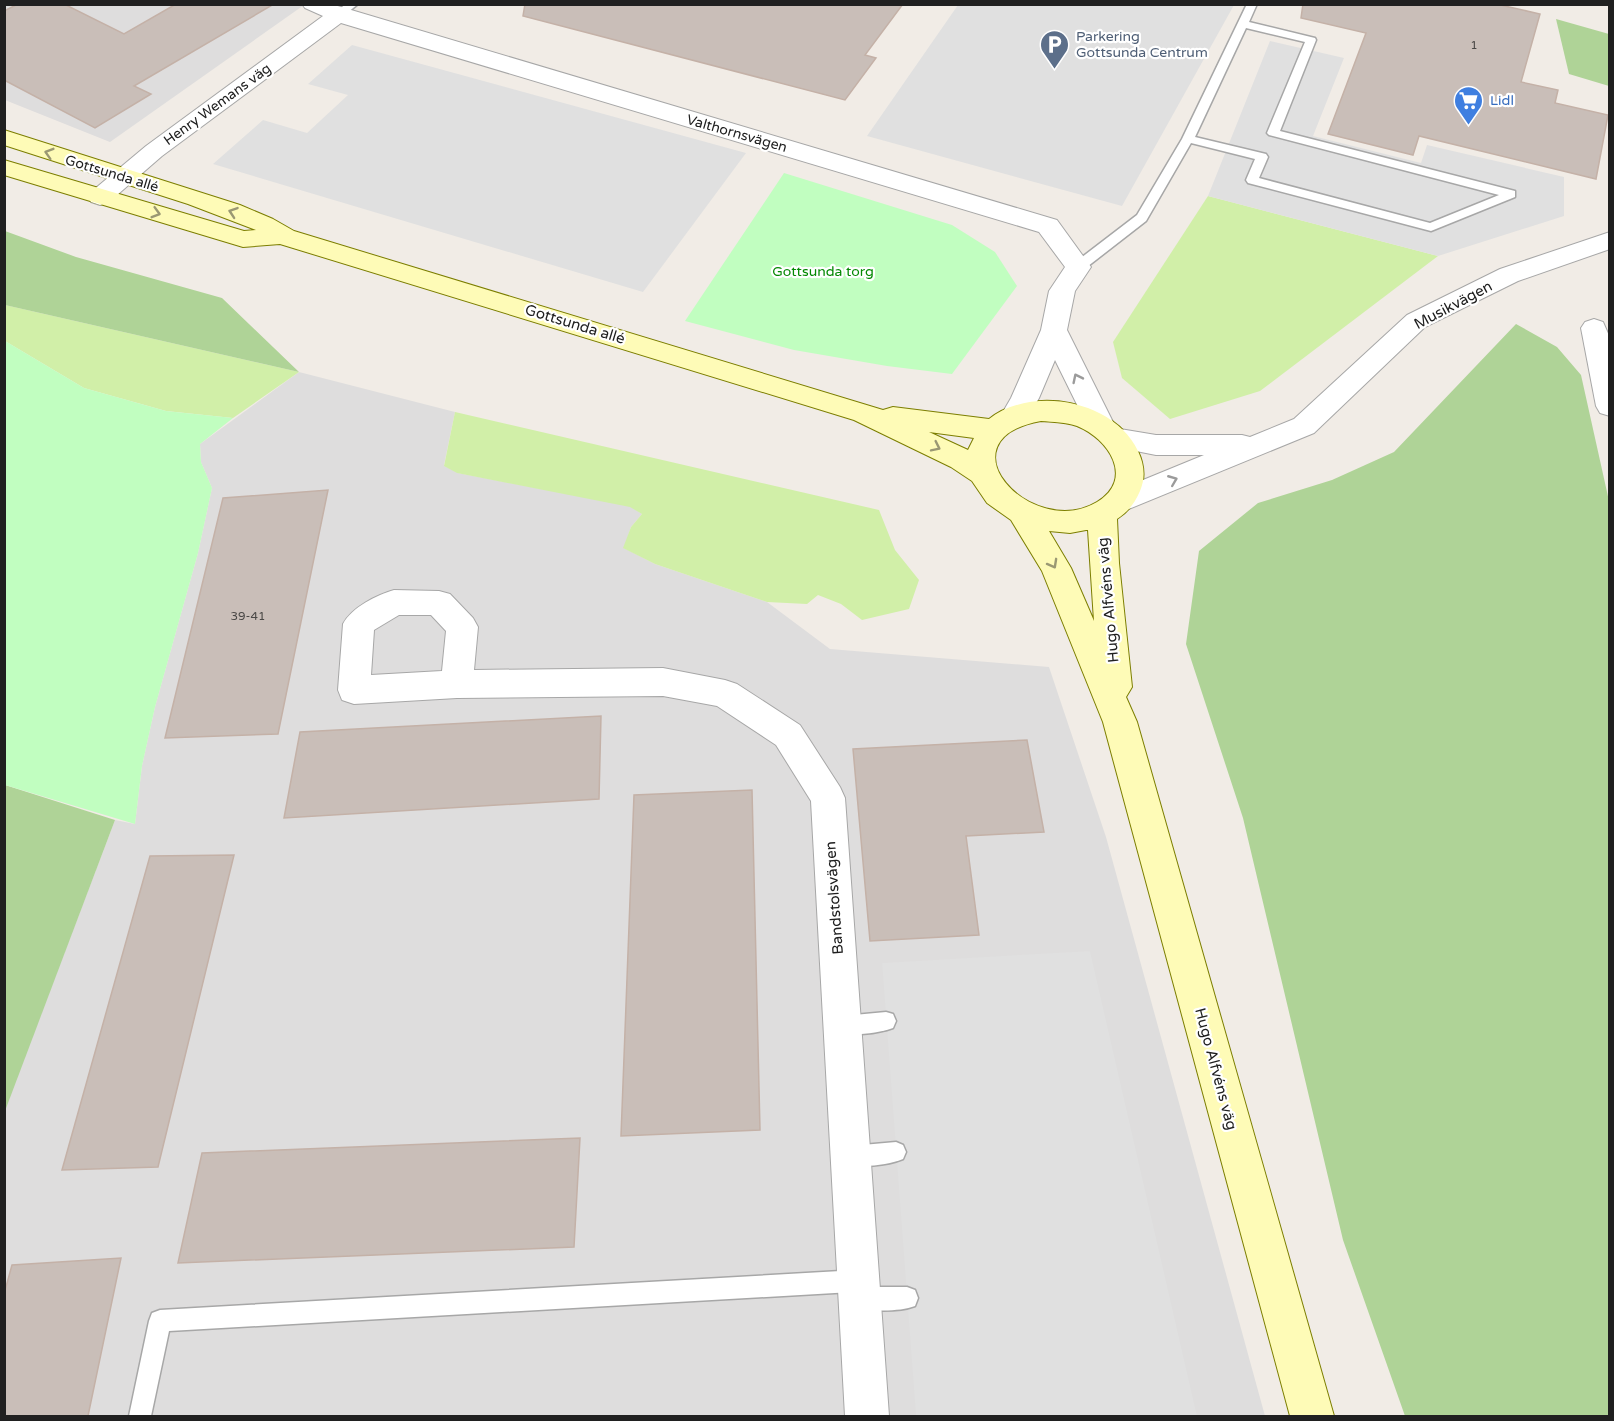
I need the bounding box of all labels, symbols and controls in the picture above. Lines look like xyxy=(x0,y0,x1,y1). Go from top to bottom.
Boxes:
parking icon: Parkering Gottsunda Centrum xyxy=(1039,28,1071,70)
place label: Parkering Gottsunda Centrum xyxy=(1076,28,1208,61)
house number: 1 xyxy=(1470,38,1478,52)
street label: Henry Wemans väg xyxy=(160,60,274,149)
supermarket icon: Lidl xyxy=(1453,84,1485,126)
place label: Lidl xyxy=(1490,92,1514,109)
street label: Valthornsvägen xyxy=(685,111,789,156)
one-way arrow xyxy=(44,148,55,160)
street label: Gottsunda allé xyxy=(63,151,161,196)
one-way arrow xyxy=(150,206,161,218)
one-way arrow xyxy=(228,206,239,219)
park label: Gottsunda torg xyxy=(772,263,874,280)
street label: Musikvägen xyxy=(1411,277,1495,333)
street label: Gottsunda allé xyxy=(523,300,627,348)
one-way arrow xyxy=(1073,374,1085,385)
one-way arrow xyxy=(929,440,940,452)
one-way arrow xyxy=(1167,475,1178,487)
street label: Hugo Alfvéns väg xyxy=(1094,537,1122,663)
one-way arrow xyxy=(1046,558,1057,568)
house number: 39-41 xyxy=(230,609,266,623)
street label: Bandstolsvägen xyxy=(821,841,847,955)
street label: Hugo Alfvéns väg xyxy=(1191,1006,1241,1132)

